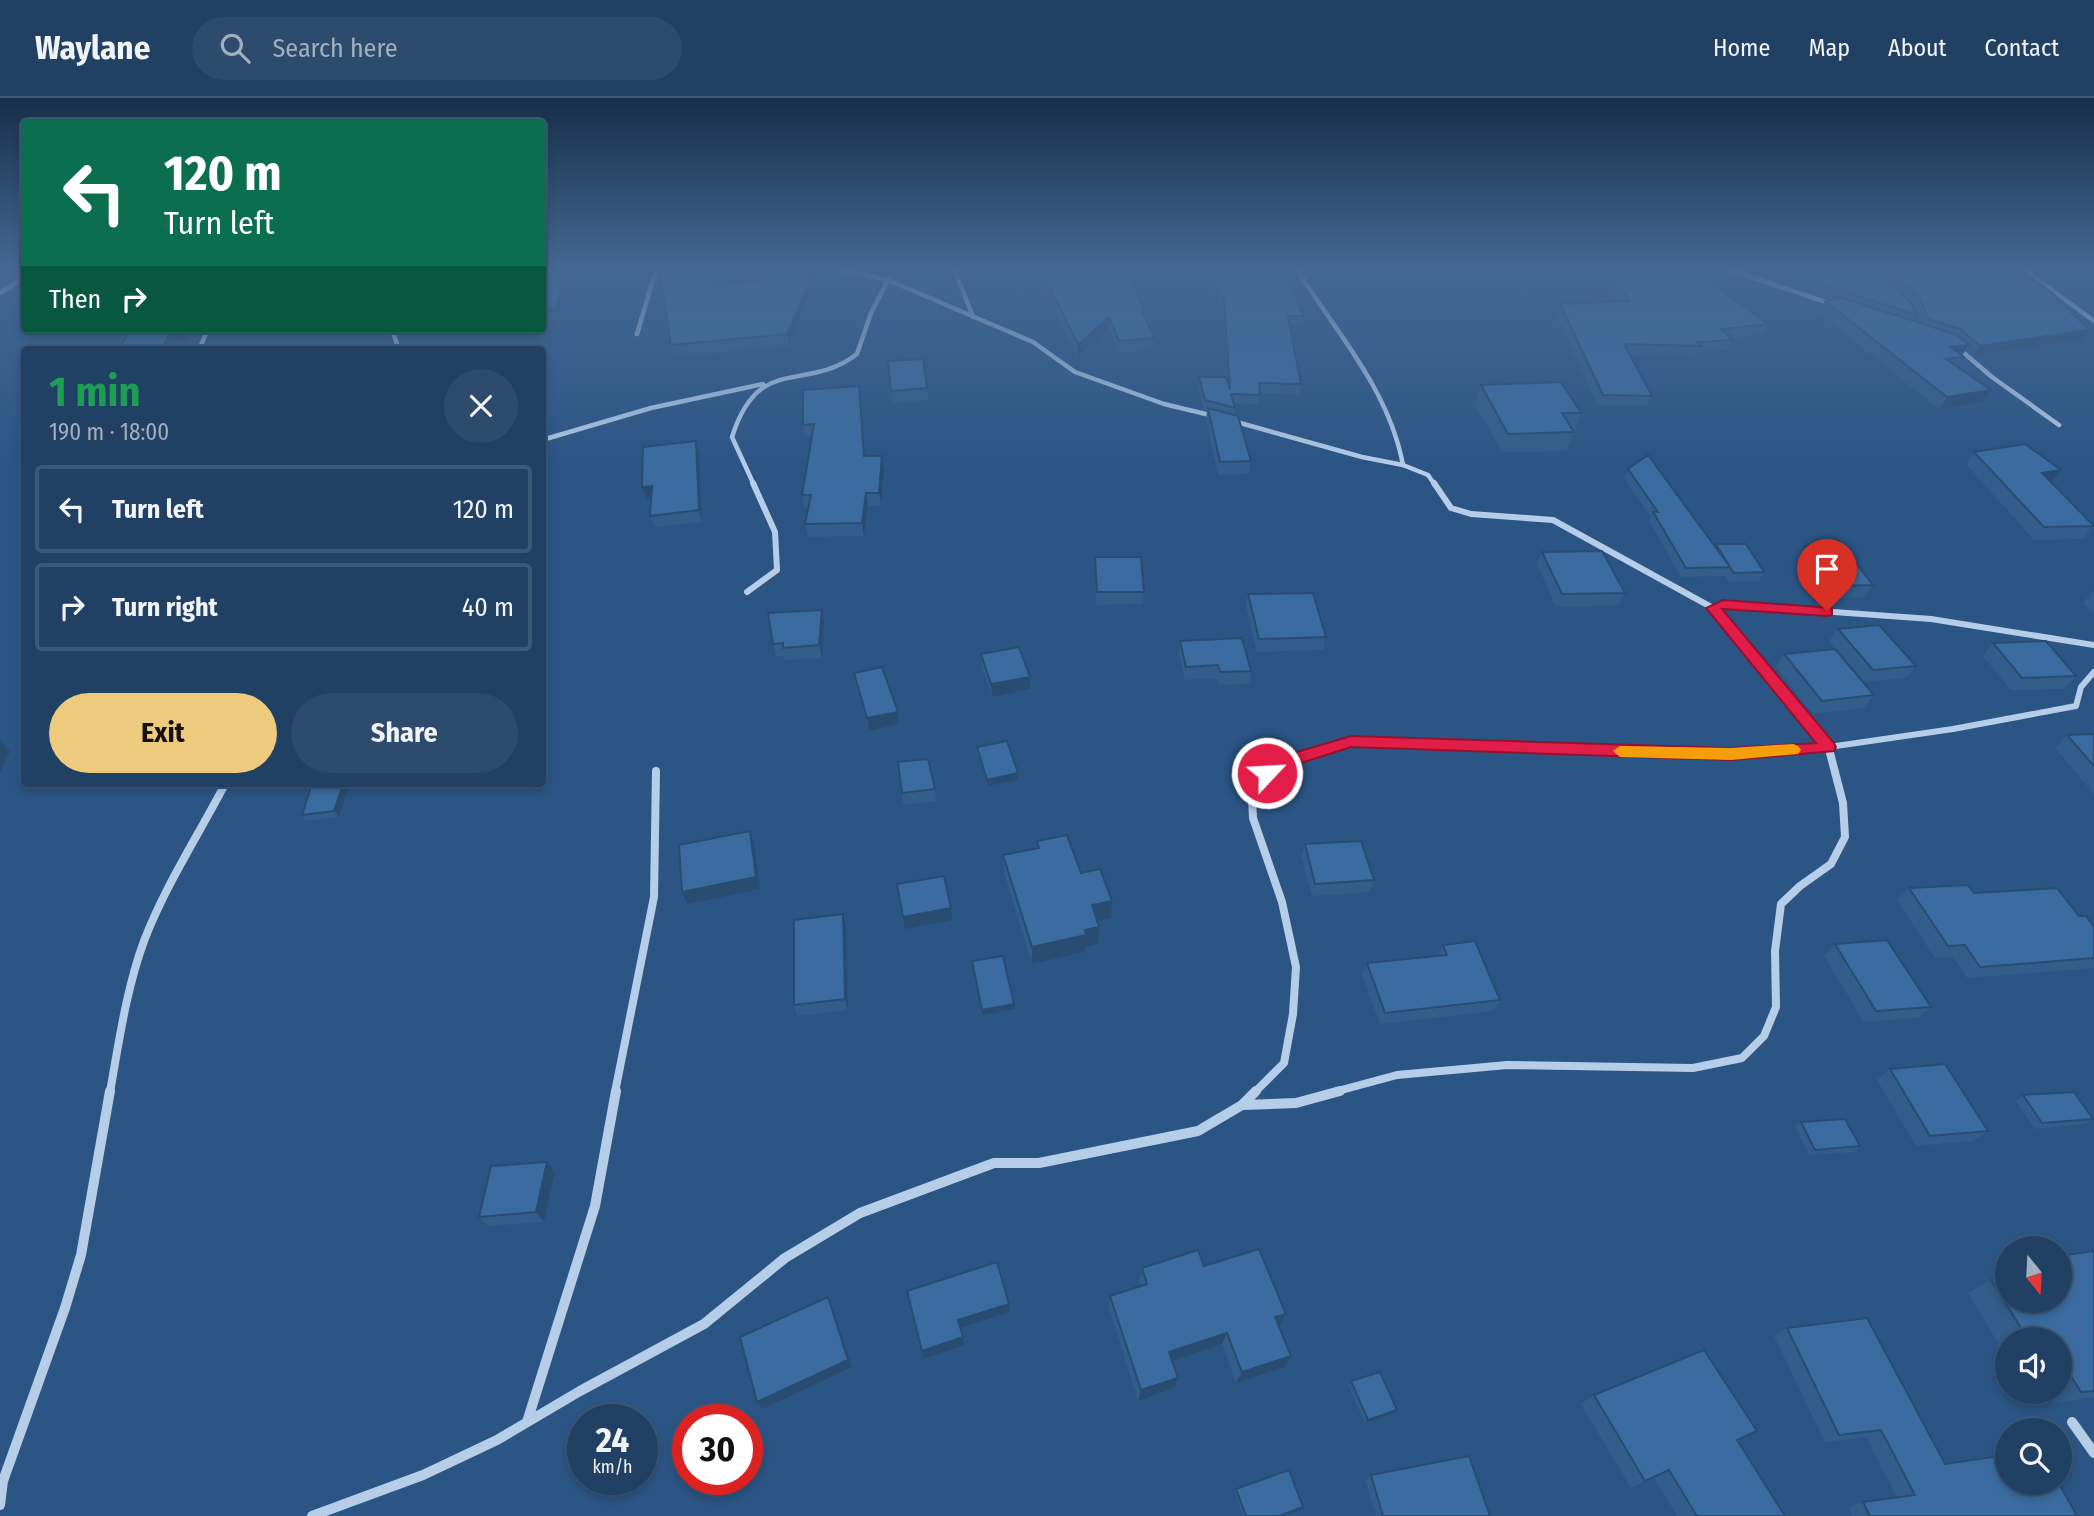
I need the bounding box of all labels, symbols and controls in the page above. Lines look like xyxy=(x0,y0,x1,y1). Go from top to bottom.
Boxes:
search box xyxy=(192,17,682,80)
text: Waylane xyxy=(35,28,150,68)
icon: search xyxy=(216,29,254,67)
text: Search here xyxy=(272,33,398,64)
text: Home xyxy=(1713,34,1770,62)
text: Map xyxy=(1808,34,1850,62)
text: About xyxy=(1888,34,1946,62)
text: Contact xyxy=(1984,34,2059,62)
text: 120 m xyxy=(164,144,282,203)
icon: left xyxy=(49,147,140,238)
text: Turn left xyxy=(164,204,274,242)
icon: right xyxy=(115,280,153,318)
text: Then xyxy=(49,284,101,315)
text: 1 min xyxy=(49,367,140,417)
button: close xyxy=(444,369,518,443)
text: 190 m · 18:00 xyxy=(49,418,169,446)
icon: left xyxy=(53,490,91,528)
text: Turn left xyxy=(112,494,204,525)
text: 120 m xyxy=(453,494,514,525)
pin xyxy=(1797,539,1857,611)
icon: arrive xyxy=(1808,550,1846,588)
icon: right xyxy=(53,588,91,626)
text: Turn right xyxy=(112,592,218,623)
text: 40 m xyxy=(462,592,514,623)
button: Exit xyxy=(49,693,277,773)
button: Share xyxy=(291,693,518,773)
position arrow xyxy=(1230,736,1304,810)
north arrow xyxy=(1995,1236,2072,1312)
map controls xyxy=(1995,1236,2072,1495)
button: sound xyxy=(1995,1327,2072,1404)
speed limit sign: 30 xyxy=(672,1404,763,1495)
button: search xyxy=(1995,1418,2072,1495)
text: 24 xyxy=(596,1419,629,1461)
text: km/h xyxy=(592,1456,633,1478)

